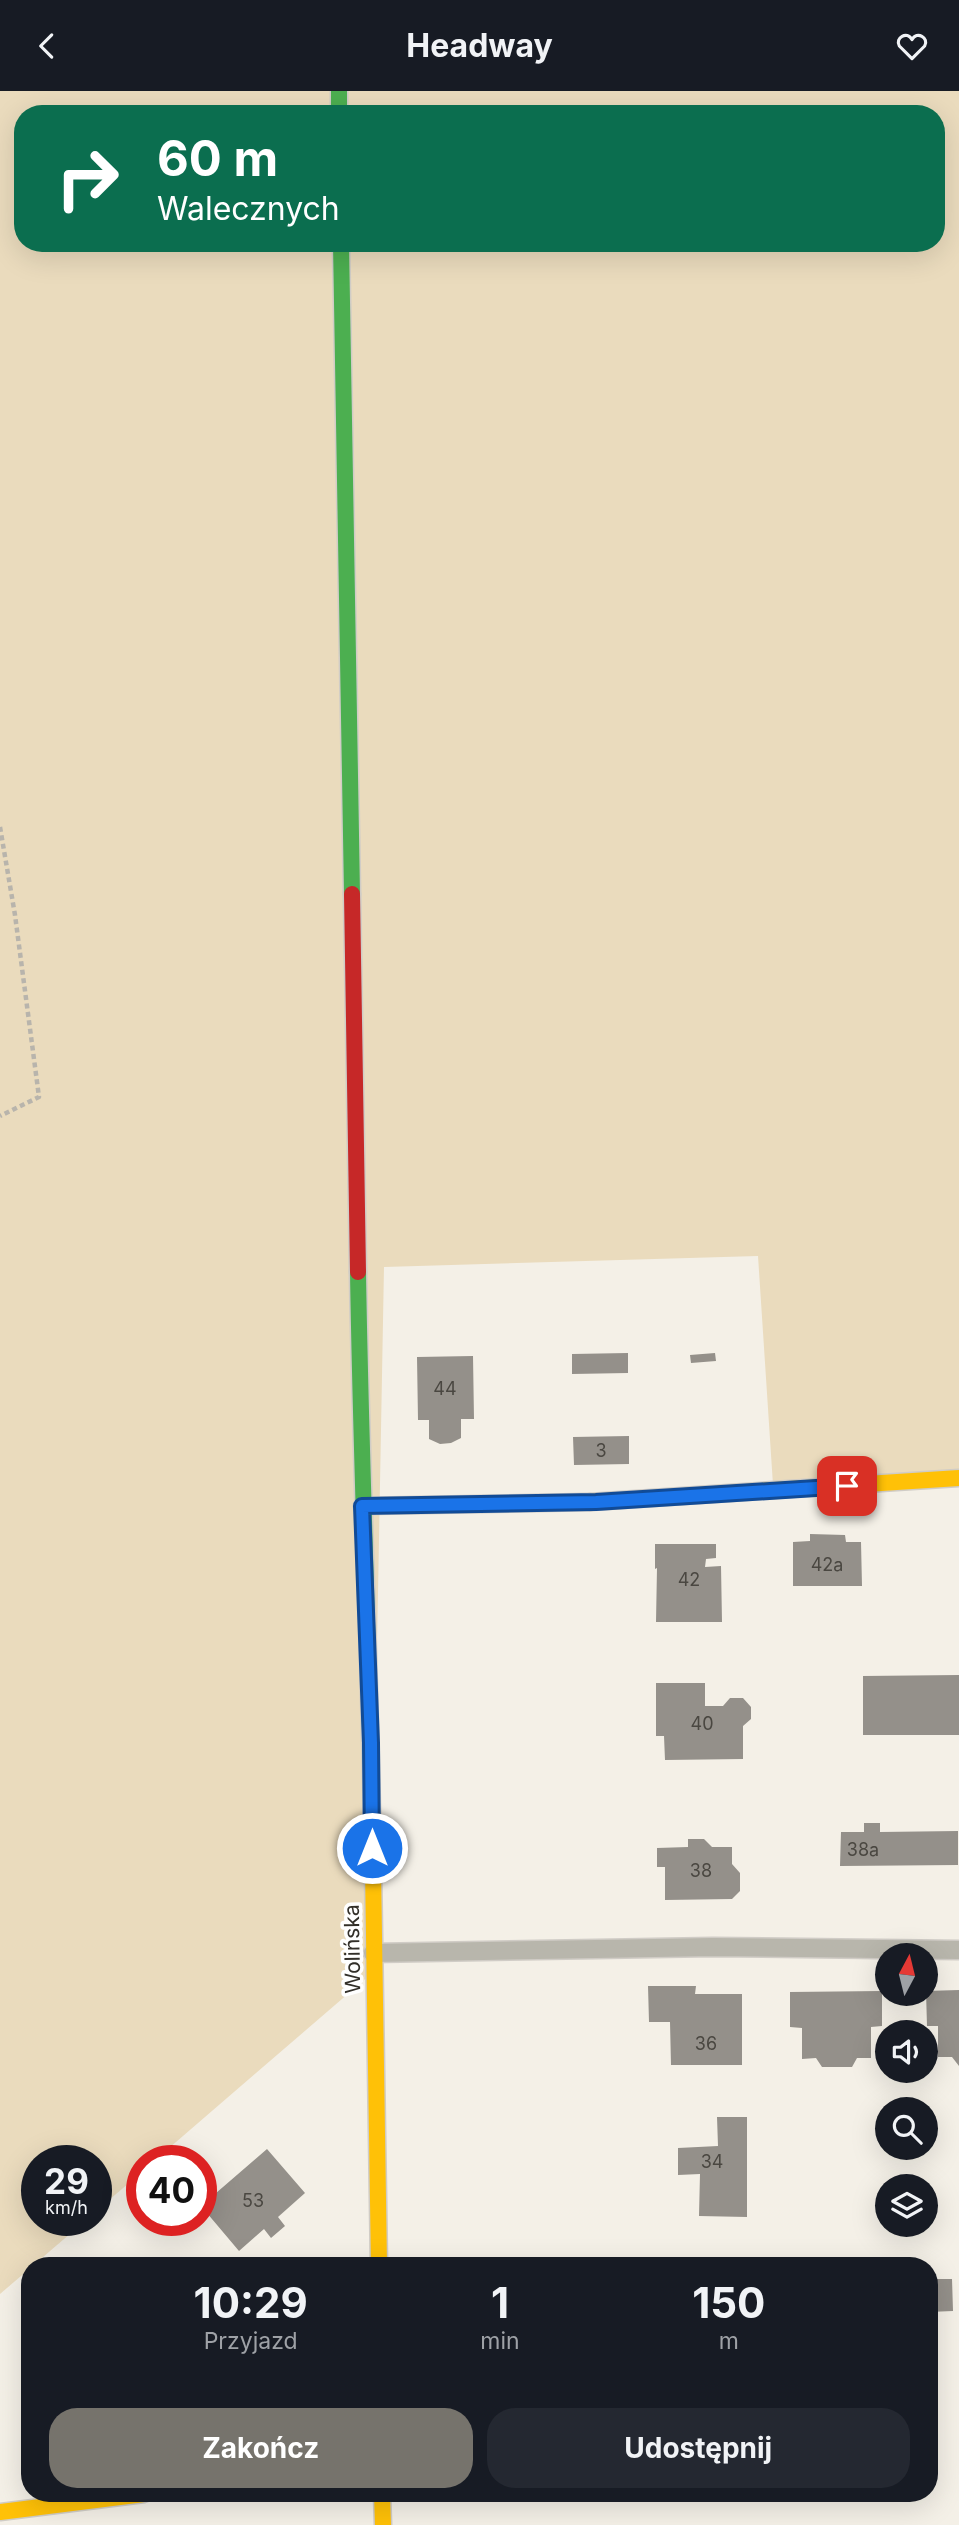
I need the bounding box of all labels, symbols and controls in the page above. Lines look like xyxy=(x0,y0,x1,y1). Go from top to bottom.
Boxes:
text: Headway xyxy=(406,26,553,65)
icon: back xyxy=(28,27,66,65)
icon: heart xyxy=(893,27,931,65)
text: 60 m xyxy=(157,129,278,188)
icon: right xyxy=(42,133,133,224)
text: Walecznych xyxy=(157,189,340,228)
house number: 44 xyxy=(433,1378,457,1399)
house number: 3 xyxy=(595,1440,607,1461)
pin xyxy=(817,1456,877,1516)
icon: arrive xyxy=(828,1467,866,1505)
house number: 42a xyxy=(811,1554,843,1575)
house number: 42 xyxy=(678,1569,700,1590)
house number: 40 xyxy=(691,1713,713,1734)
position arrow xyxy=(335,1811,409,1885)
house number: 38a xyxy=(847,1839,879,1860)
house number: 38 xyxy=(690,1860,712,1881)
street label: Wolińska xyxy=(339,1904,365,1994)
north arrow xyxy=(875,1943,938,2005)
map controls xyxy=(875,1943,938,2237)
button: sound xyxy=(875,2020,938,2083)
house number: 36 xyxy=(695,2033,717,2054)
button: search xyxy=(875,2097,938,2160)
speed limit sign: 40 xyxy=(126,2145,217,2236)
house number: 34 xyxy=(701,2151,723,2172)
text: 29 xyxy=(44,2160,89,2202)
button: layers xyxy=(875,2174,938,2237)
house number: 53 xyxy=(242,2190,264,2211)
text: km/h xyxy=(45,2197,88,2218)
text: 10:29 xyxy=(194,2277,308,2328)
text: 1 xyxy=(491,2277,509,2328)
text: 150 xyxy=(692,2277,765,2328)
text: Przyjazd xyxy=(204,2327,298,2355)
text: min xyxy=(480,2327,520,2355)
text: m xyxy=(719,2327,739,2355)
button: Zakończ xyxy=(49,2408,473,2488)
button: Udostępnij xyxy=(487,2408,910,2488)

